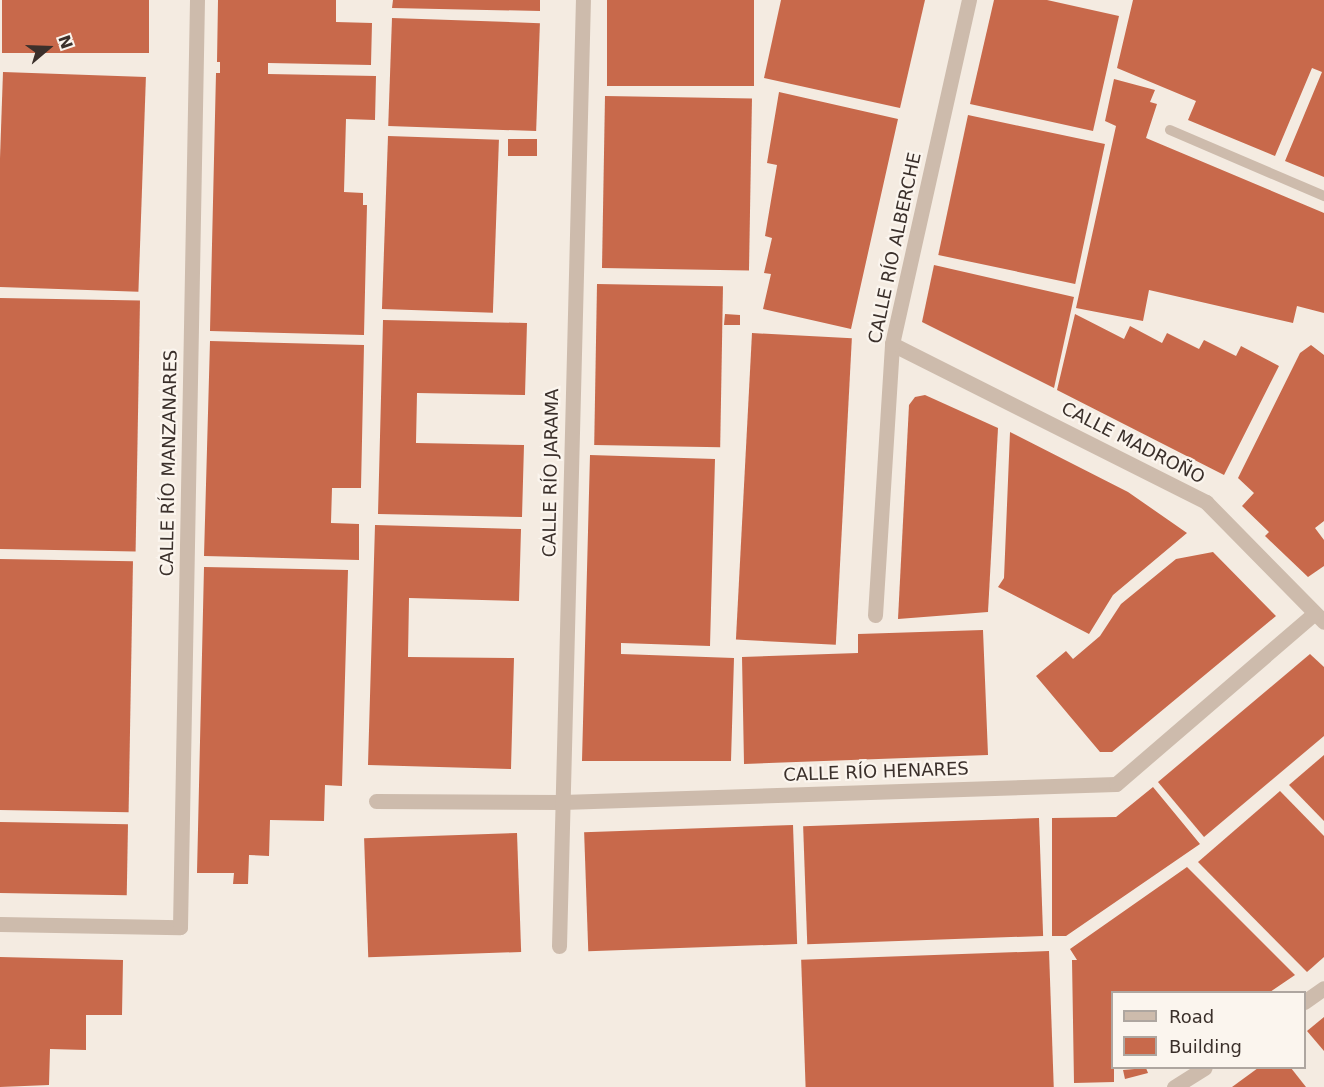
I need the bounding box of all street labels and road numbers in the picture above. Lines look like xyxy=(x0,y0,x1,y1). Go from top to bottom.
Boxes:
street label: CALLE RÍO ALBERCHE xyxy=(864,150,926,346)
street label: CALLE RÍO MANZANARES xyxy=(156,349,182,577)
street label: CALLE RÍO JARAMA xyxy=(539,388,563,558)
street label: CALLE MADROÑO xyxy=(1058,398,1208,488)
street label: CALLE RÍO HENARES xyxy=(783,758,969,786)

